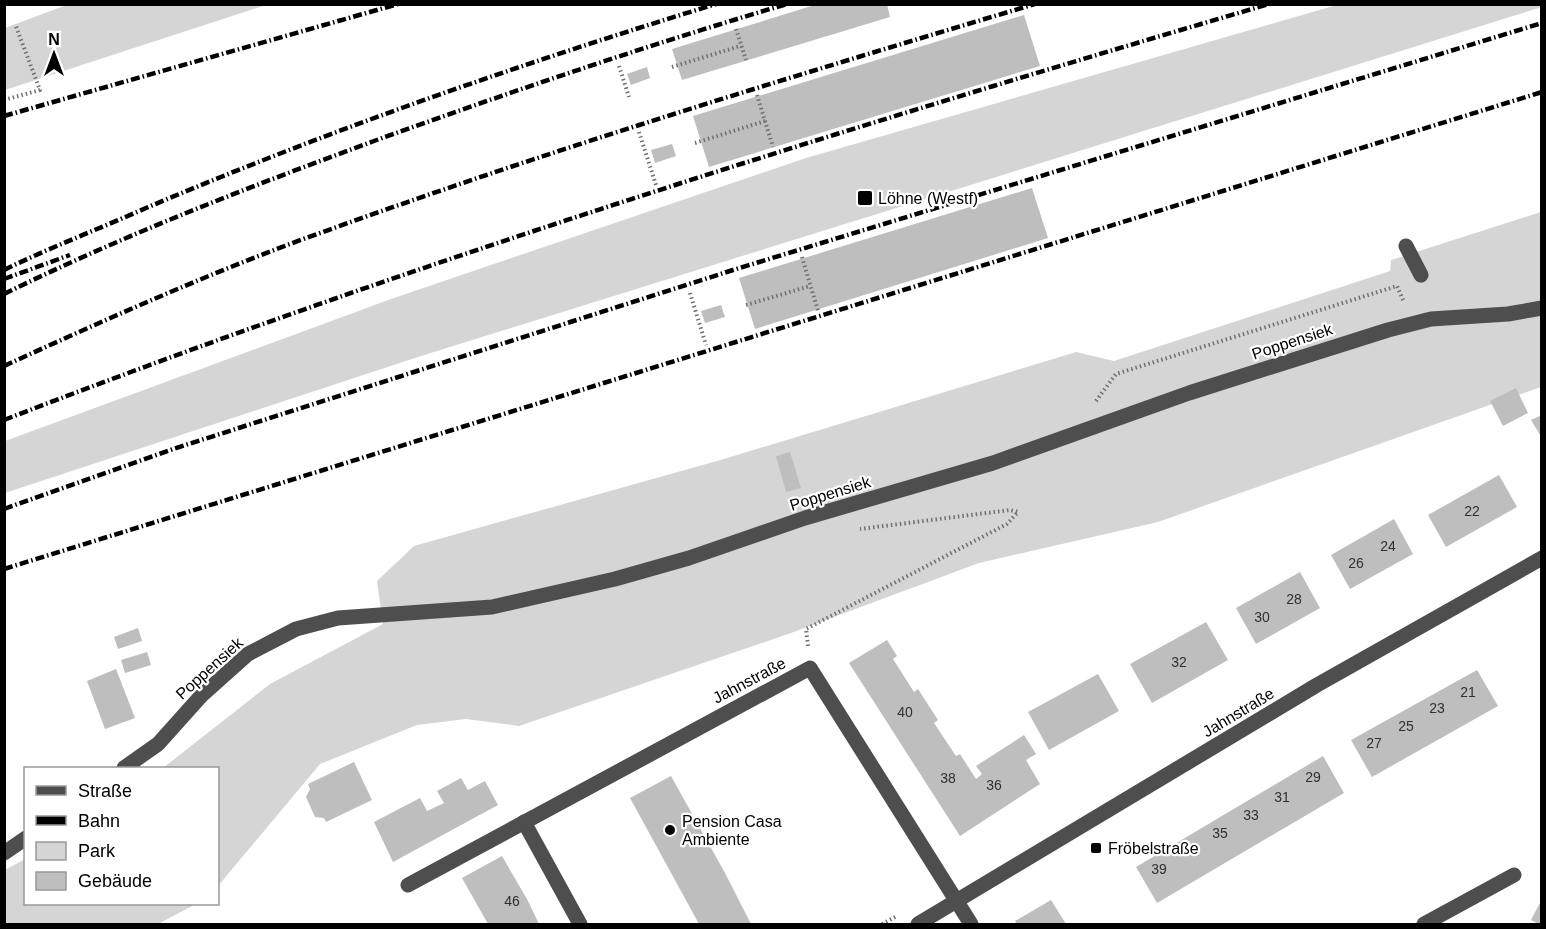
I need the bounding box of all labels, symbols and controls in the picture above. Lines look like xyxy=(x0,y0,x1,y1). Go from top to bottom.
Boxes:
north arrow xyxy=(24,24,84,84)
text: N xyxy=(48,31,60,48)
marker: Löhne (Westf) xyxy=(856,189,874,207)
place label: Löhne (Westf) xyxy=(878,190,978,207)
street label: Poppensiek xyxy=(1250,320,1335,362)
street label: Poppensiek xyxy=(788,473,874,514)
house number: 22 xyxy=(1464,503,1480,519)
house number: 24 xyxy=(1380,538,1396,554)
house number: 26 xyxy=(1348,555,1364,571)
house number: 28 xyxy=(1286,591,1302,607)
house number: 30 xyxy=(1254,609,1270,625)
street label: Poppensiek xyxy=(173,633,247,703)
street label: Jahnstraße xyxy=(710,654,789,707)
house number: 32 xyxy=(1171,654,1187,670)
street label: Jahnstraße xyxy=(1200,684,1277,740)
house number: 21 xyxy=(1460,684,1476,700)
house number: 23 xyxy=(1429,700,1445,716)
house number: 40 xyxy=(897,704,913,720)
house number: 25 xyxy=(1398,718,1414,734)
house number: 27 xyxy=(1366,735,1382,751)
legend xyxy=(24,767,219,905)
house number: 29 xyxy=(1305,769,1321,785)
house number: 38 xyxy=(940,770,956,786)
house number: 36 xyxy=(986,777,1002,793)
text: Straße xyxy=(78,781,132,801)
house number: 31 xyxy=(1274,789,1290,805)
house number: 33 xyxy=(1243,807,1259,823)
text: Bahn xyxy=(78,811,120,831)
place label: Pension Casa Ambiente xyxy=(682,813,782,848)
marker: Pension Casa Ambiente xyxy=(663,823,677,837)
house number: 35 xyxy=(1212,825,1228,841)
place label: Fröbelstraße xyxy=(1108,840,1199,857)
text: Park xyxy=(78,841,116,861)
marker: Fröbelstraße xyxy=(1089,841,1103,855)
house number: 39 xyxy=(1151,861,1167,877)
text: Gebäude xyxy=(78,871,152,891)
house number: 46 xyxy=(504,893,520,909)

